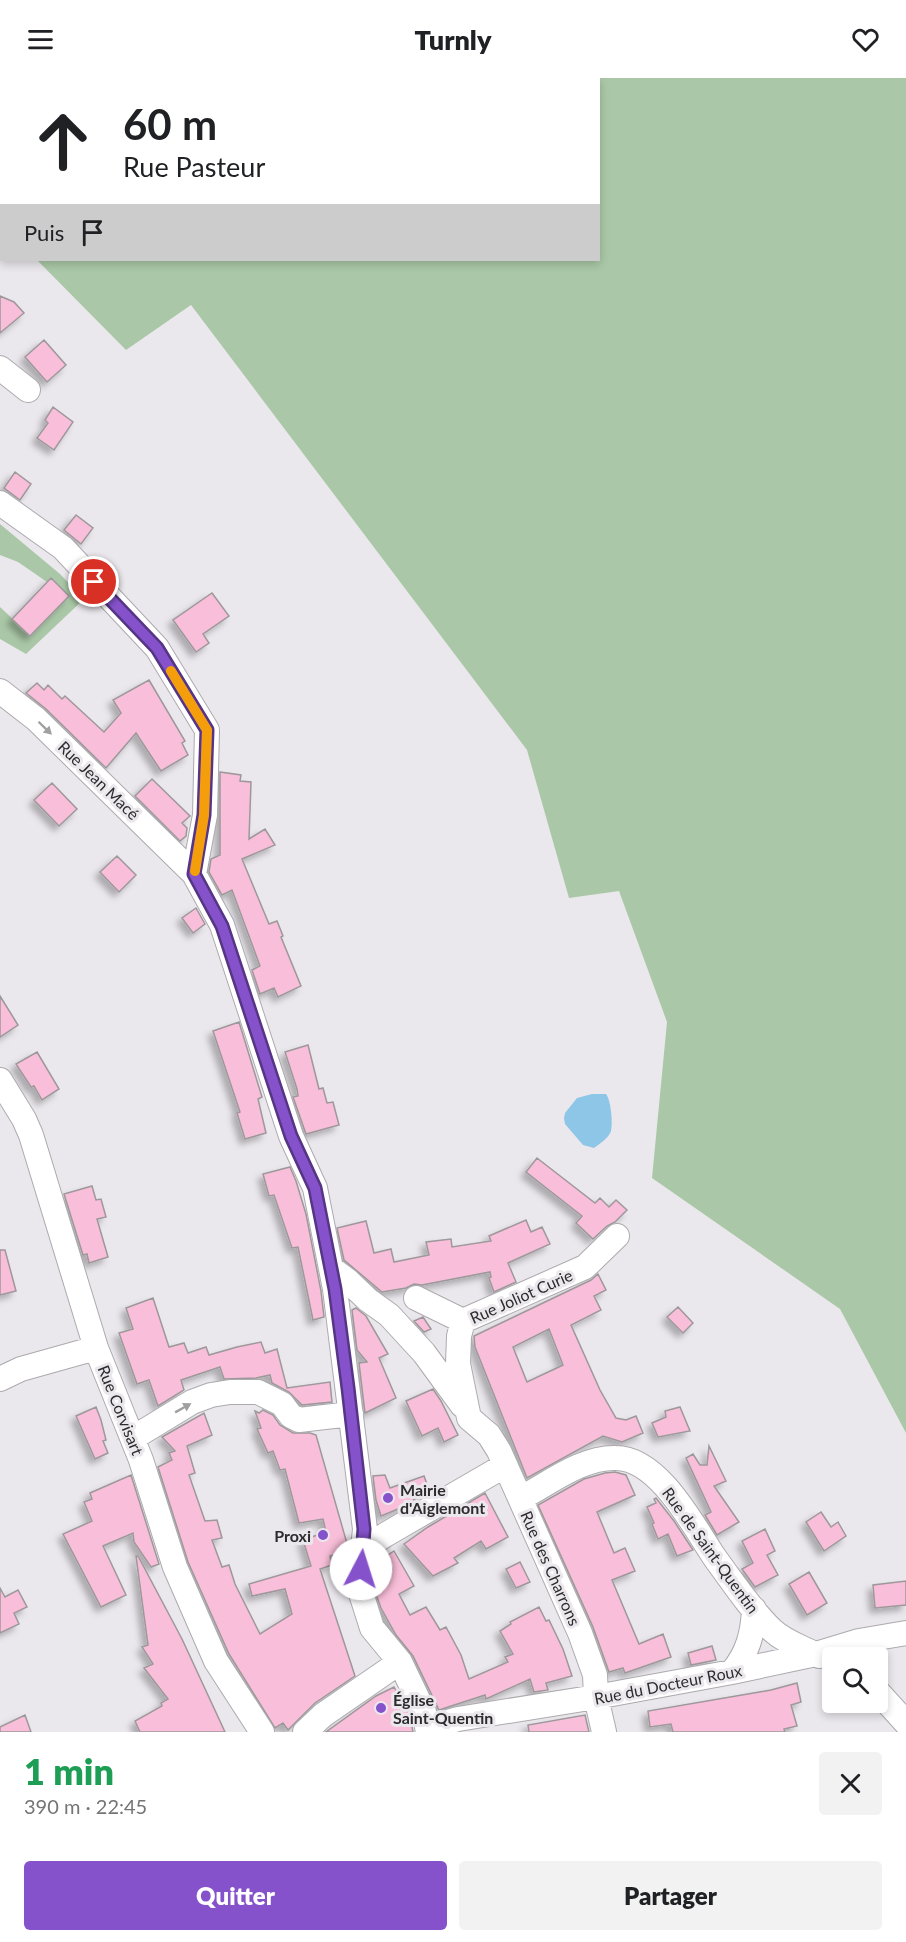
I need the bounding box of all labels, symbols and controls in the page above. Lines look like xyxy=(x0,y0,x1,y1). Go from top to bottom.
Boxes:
icon: menu xyxy=(24,23,57,56)
text: Turnly xyxy=(415,23,491,56)
icon: heart xyxy=(849,23,882,56)
text: 60 m xyxy=(123,99,217,149)
icon: ahead xyxy=(24,102,102,180)
text: Rue Pasteur xyxy=(123,150,265,183)
icon: arrive xyxy=(76,216,109,249)
text: Puis xyxy=(24,219,64,246)
pin xyxy=(68,556,119,607)
icon: arrive xyxy=(77,565,110,598)
one-way arrow xyxy=(38,720,52,734)
street label: Rue Jean Macé xyxy=(55,737,143,823)
street label: Rue Joliot Curie xyxy=(467,1265,575,1327)
street label: Rue Corvisart xyxy=(94,1362,148,1458)
one-way arrow xyxy=(175,1402,191,1413)
place label: Mairie d'Aiglemont xyxy=(400,1480,485,1517)
street label: Rue de Saint-Quentin xyxy=(659,1483,763,1617)
marker: Mairie d'Aiglemont xyxy=(381,1491,395,1505)
street label: Rue des Charrons xyxy=(517,1508,585,1628)
place label: Proxi xyxy=(274,1526,311,1545)
marker: Proxi xyxy=(316,1528,330,1542)
position arrow xyxy=(329,1537,393,1601)
map controls xyxy=(822,1647,888,1713)
button: search xyxy=(822,1647,888,1713)
street label: Rue du Docteur Roux xyxy=(593,1660,743,1708)
place label: Église Saint-Quentin xyxy=(393,1690,493,1727)
marker: Église Saint-Quentin xyxy=(374,1701,388,1715)
text: 1 min xyxy=(24,1749,114,1793)
button: close xyxy=(819,1752,882,1815)
text: 390 m · 22:45 xyxy=(24,1794,147,1818)
button: Quitter xyxy=(24,1861,447,1930)
button: Partager xyxy=(459,1861,882,1930)

